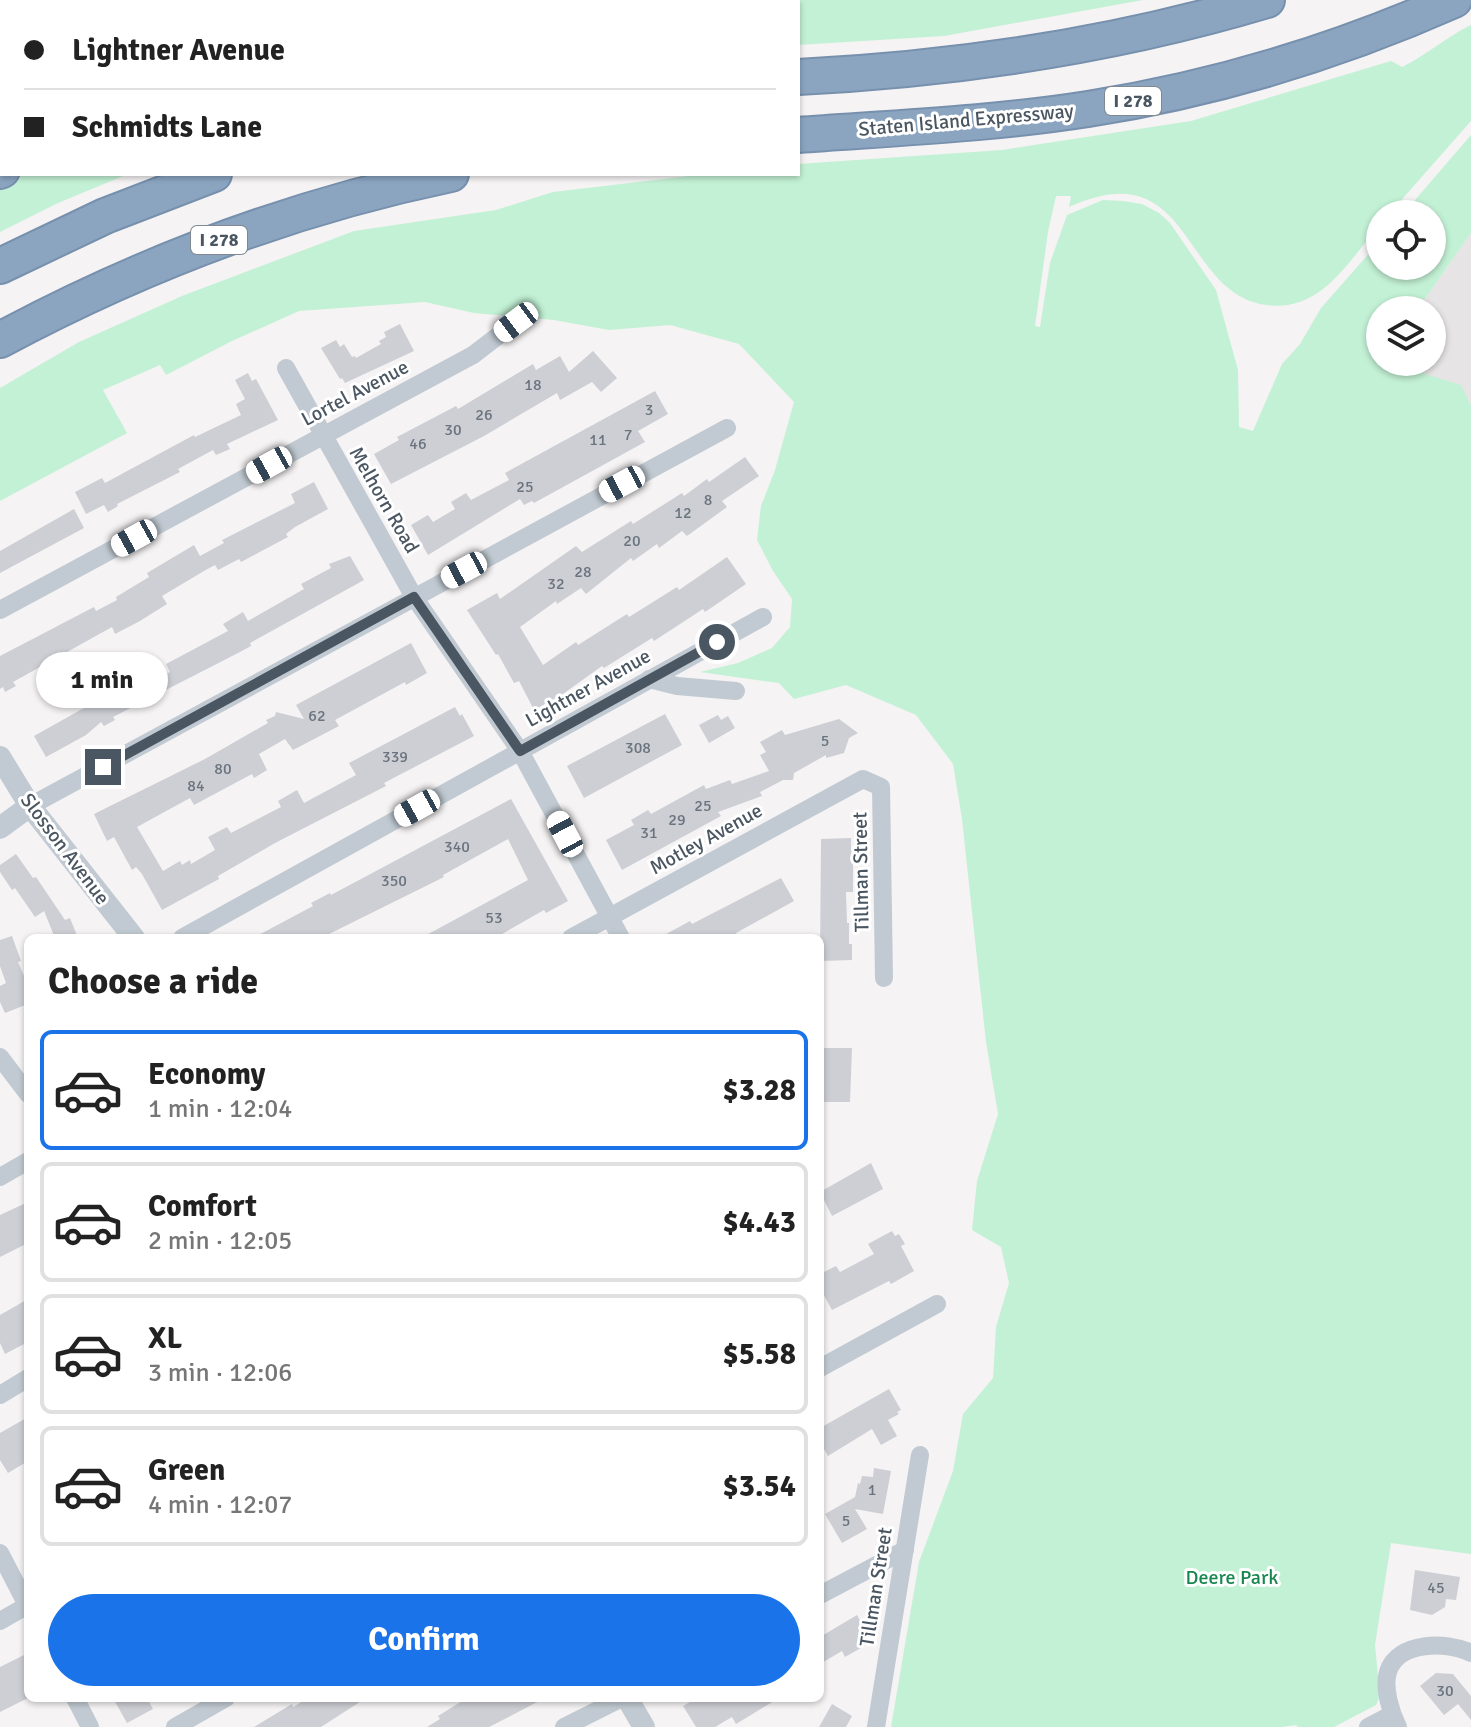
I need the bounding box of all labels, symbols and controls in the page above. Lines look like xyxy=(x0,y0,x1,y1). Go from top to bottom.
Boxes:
text: Lightner Avenue xyxy=(72,32,285,69)
road number: I 278 xyxy=(1105,87,1161,115)
street label: Staten Island Expressway xyxy=(857,98,1075,142)
text: Schmidts Lane xyxy=(72,109,262,146)
map controls xyxy=(1366,200,1446,376)
button: locate xyxy=(1366,200,1446,280)
road number: I 278 xyxy=(191,226,247,254)
button: layers xyxy=(1366,296,1446,376)
car xyxy=(490,298,542,346)
street label: Lortel Avenue xyxy=(297,354,413,432)
house number: 18 xyxy=(524,375,542,395)
house number: 3 xyxy=(645,400,653,420)
house number: 26 xyxy=(475,405,493,425)
house number: 30 xyxy=(444,420,462,440)
house number: 7 xyxy=(624,425,632,445)
house number: 11 xyxy=(589,430,607,450)
house number: 46 xyxy=(409,434,427,454)
street label: Melhorn Road xyxy=(343,442,425,558)
car xyxy=(242,443,296,487)
car xyxy=(595,462,649,506)
house number: 25 xyxy=(516,477,534,497)
house number: 8 xyxy=(704,490,712,510)
house number: 12 xyxy=(674,503,692,523)
car xyxy=(107,516,161,560)
house number: 20 xyxy=(623,531,641,551)
car xyxy=(437,548,491,592)
house number: 28 xyxy=(574,562,592,582)
house number: 32 xyxy=(547,574,565,594)
route start xyxy=(699,624,735,660)
street label: Lightner Avenue xyxy=(521,643,655,733)
callout: 1 min xyxy=(37,651,169,707)
text: 1 min xyxy=(71,664,133,696)
house number: 62 xyxy=(308,706,326,726)
house number: 5 xyxy=(821,731,829,751)
house number: 308 xyxy=(625,738,651,758)
house number: 339 xyxy=(382,747,408,767)
route end xyxy=(85,749,121,785)
house number: 80 xyxy=(214,759,232,779)
house number: 84 xyxy=(187,776,205,796)
car xyxy=(390,786,444,830)
street label: Slosson Avenue xyxy=(15,788,115,910)
house number: 25 xyxy=(694,796,712,816)
street label: Motley Avenue xyxy=(645,798,767,880)
car xyxy=(543,807,587,861)
house number: 29 xyxy=(668,810,686,830)
street label: Tillman Street xyxy=(847,812,875,932)
house number: 31 xyxy=(640,823,658,843)
house number: 340 xyxy=(444,837,470,857)
house number: 350 xyxy=(381,871,407,891)
house number: 53 xyxy=(485,908,503,928)
text: Choose a ride xyxy=(48,959,258,1004)
icon: car xyxy=(52,1054,124,1126)
text: Economy xyxy=(148,1056,265,1093)
text: $3.28 xyxy=(723,1072,796,1109)
text: 1 min · 12:04 xyxy=(148,1093,292,1125)
icon: car xyxy=(52,1186,124,1258)
text: Comfort xyxy=(148,1188,257,1225)
text: $4.43 xyxy=(723,1204,796,1241)
text: 2 min · 12:05 xyxy=(148,1225,292,1257)
icon: car xyxy=(52,1318,124,1390)
text: XL xyxy=(148,1320,182,1357)
text: $5.58 xyxy=(723,1336,796,1373)
text: 3 min · 12:06 xyxy=(148,1357,292,1389)
icon: car xyxy=(52,1450,124,1522)
text: Green xyxy=(148,1452,225,1489)
text: $3.54 xyxy=(723,1468,796,1505)
house number: 1 xyxy=(868,1480,876,1500)
text: 4 min · 12:07 xyxy=(148,1489,292,1521)
house number: 5 xyxy=(842,1511,850,1531)
street label: Tillman Street xyxy=(854,1526,898,1648)
park label: Deere Park xyxy=(1186,1565,1278,1590)
house number: 45 xyxy=(1427,1578,1445,1598)
button: Confirm xyxy=(48,1594,800,1686)
house number: 30 xyxy=(1436,1681,1454,1701)

